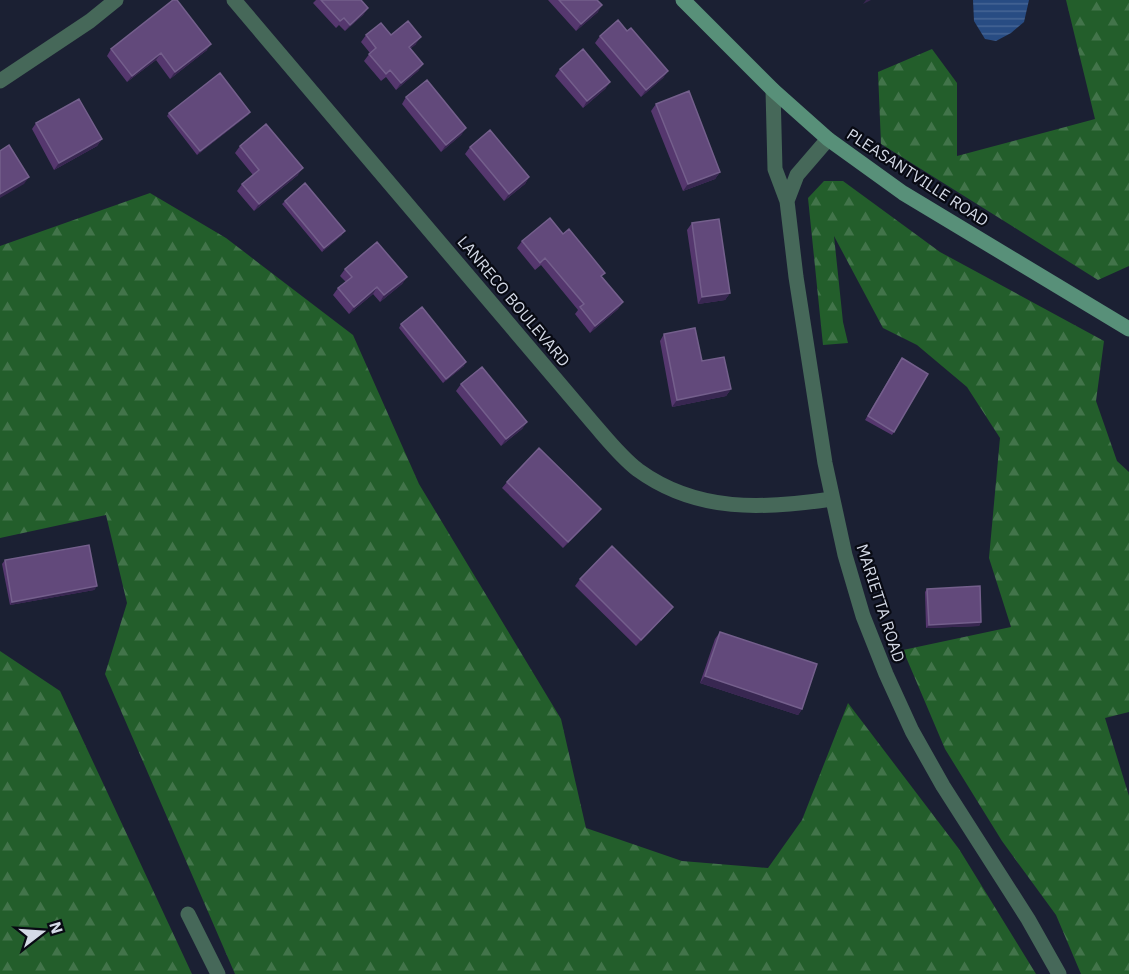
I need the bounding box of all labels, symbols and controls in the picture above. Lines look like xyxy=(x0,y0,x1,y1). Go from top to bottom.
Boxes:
street label: PLEASANTVILLE ROAD xyxy=(843,124,993,230)
street label: LANRECO BOULEVARD xyxy=(453,232,575,370)
street label: MARIETTA ROAD xyxy=(852,541,910,665)
north arrow xyxy=(12,902,72,962)
text: N xyxy=(45,919,68,936)

